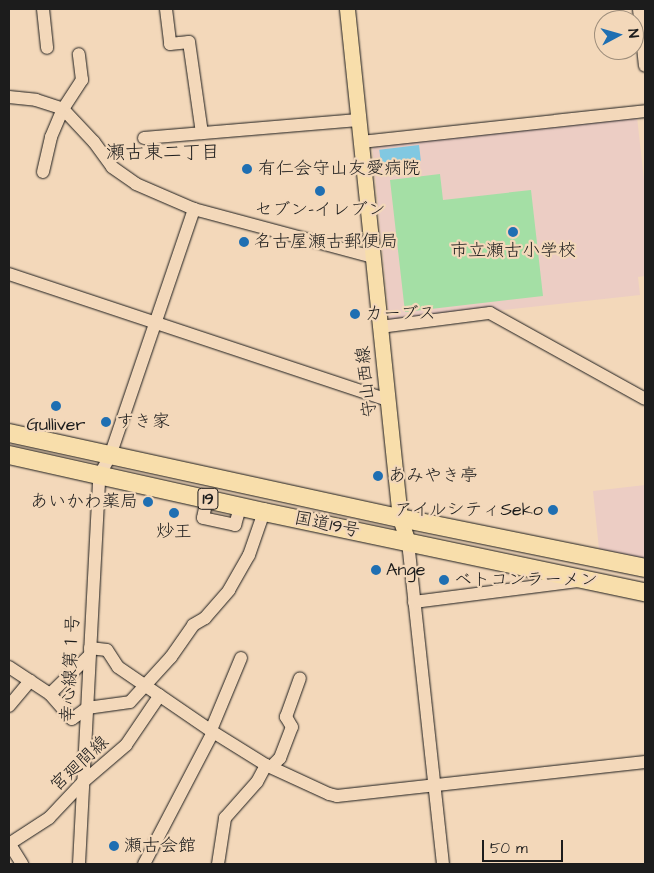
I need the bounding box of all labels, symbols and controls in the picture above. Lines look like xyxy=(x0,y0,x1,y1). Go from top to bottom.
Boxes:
north arrow xyxy=(594,10,644,60)
text: N xyxy=(623,28,643,39)
district label: 瀬古東二丁目 xyxy=(106,142,220,164)
place label: 有仁会守山友愛病院 xyxy=(258,158,420,180)
marker: 有仁会守山友愛病院 xyxy=(240,162,254,176)
marker: セブン-イレブン xyxy=(314,185,326,197)
place label: セブン-イレブン xyxy=(254,199,386,221)
marker: 市立瀬古小学校 xyxy=(507,226,519,238)
place label: 名古屋瀬古郵便局 xyxy=(254,231,398,253)
marker: 名古屋瀬古郵便局 xyxy=(238,236,250,248)
place label: 市立瀬古小学校 xyxy=(450,240,576,262)
place label: カーブス xyxy=(365,303,437,325)
marker: カーブス xyxy=(349,308,361,320)
street label: 守山西線 xyxy=(352,345,382,419)
marker: Gulliver xyxy=(50,400,62,412)
place label: すき家 xyxy=(116,411,170,433)
place label: Gulliver xyxy=(27,414,85,436)
marker: すき家 xyxy=(100,416,112,428)
place label: あみやき亭 xyxy=(388,465,478,487)
marker: あみやき亭 xyxy=(372,470,384,482)
road number: 19 xyxy=(197,486,219,512)
place label: あいかわ薬局 xyxy=(30,491,138,513)
marker: あいかわ薬局 xyxy=(142,496,154,508)
place label: アイルシティSeko xyxy=(393,499,543,521)
marker: アイルシティSeko xyxy=(547,504,559,516)
marker: 炒王 xyxy=(168,507,180,519)
street label: 国道19号 xyxy=(292,508,362,542)
place label: 炒王 xyxy=(156,521,192,543)
place label: Ange xyxy=(386,559,426,581)
marker: Ange xyxy=(370,564,382,576)
place label: ベトコンラーメン xyxy=(454,569,598,591)
marker: ベトコンラーメン xyxy=(438,574,450,586)
street label: 幸心線第１号 xyxy=(57,615,85,723)
street label: 宮廻間線 xyxy=(46,732,114,796)
scale bar xyxy=(484,830,565,862)
place label: 瀬古会館 xyxy=(124,835,196,857)
text: 50 m xyxy=(490,838,528,859)
marker: 瀬古会館 xyxy=(108,840,120,852)

